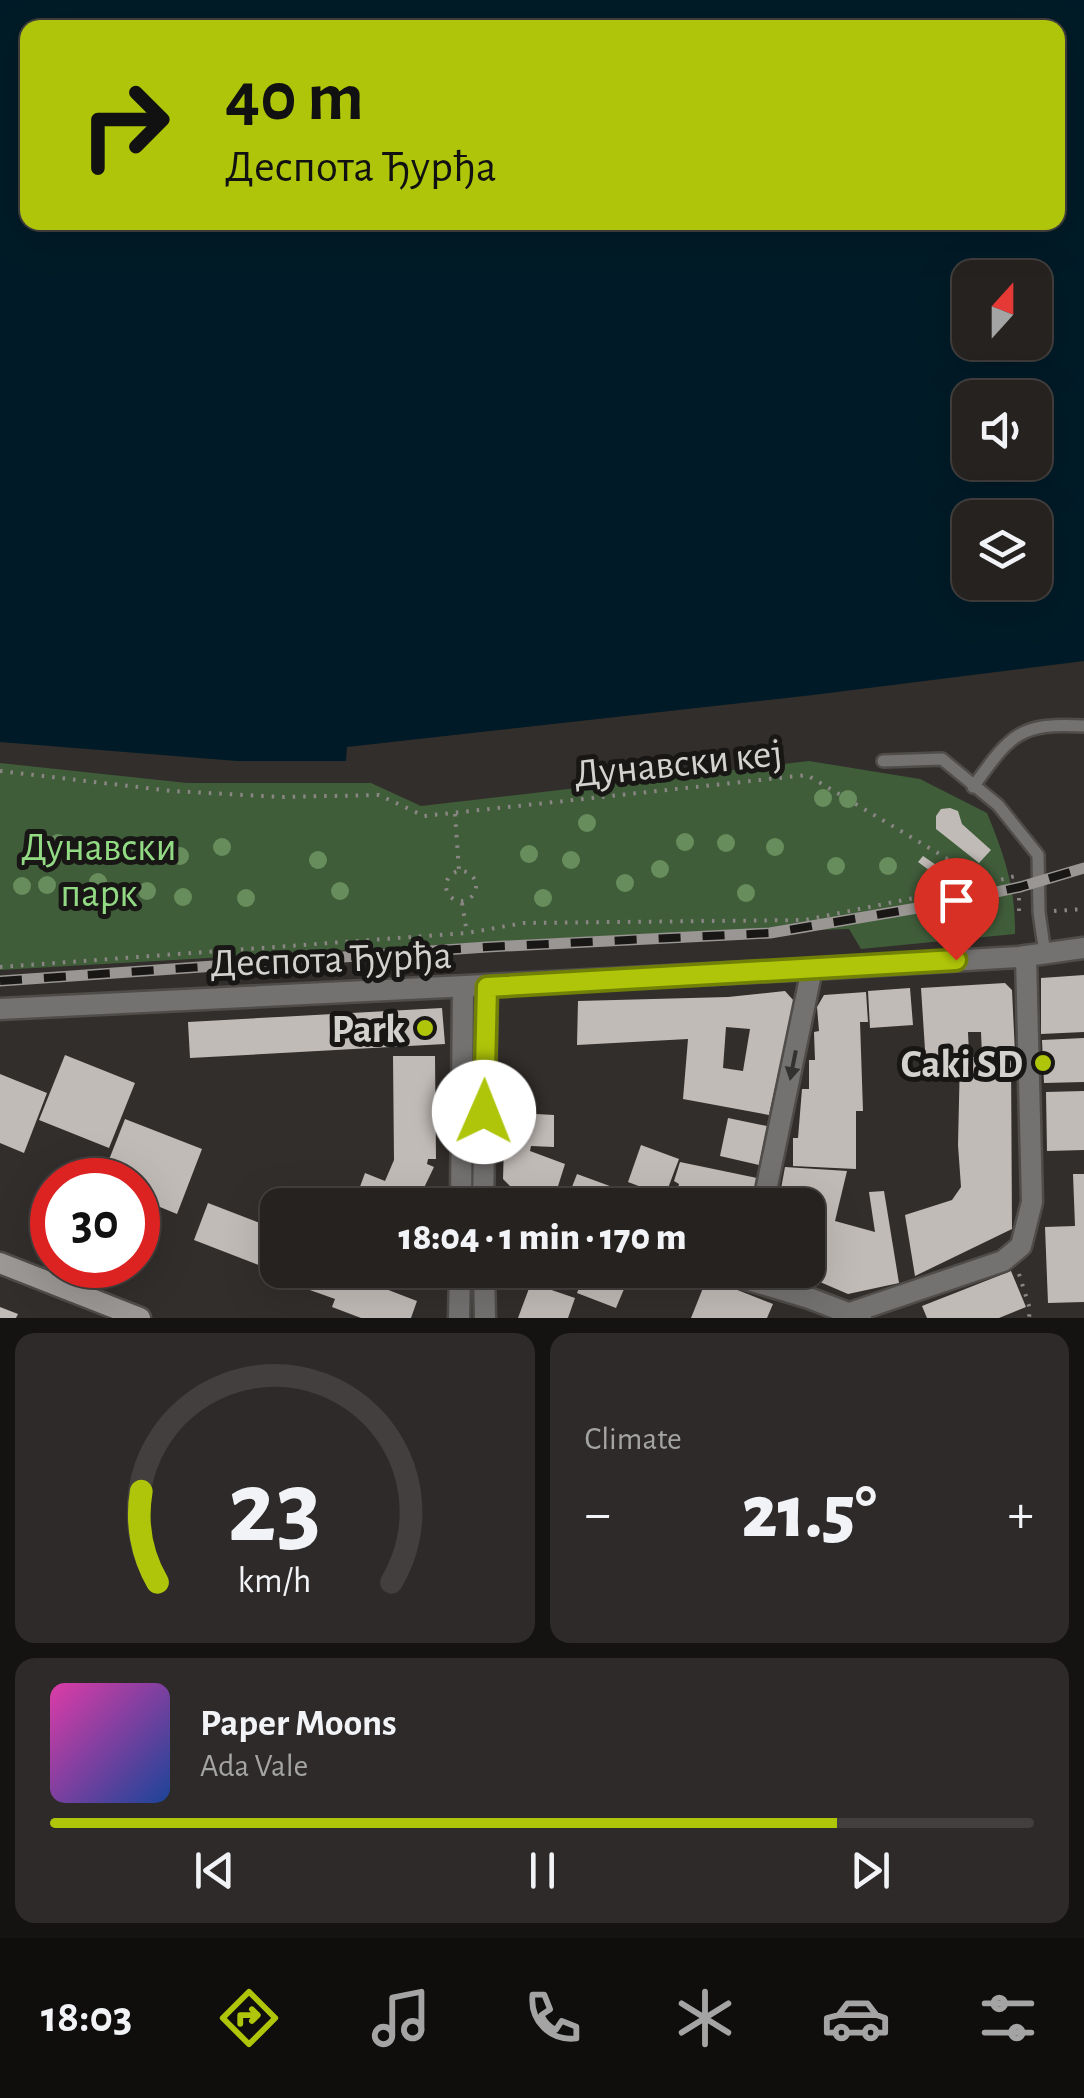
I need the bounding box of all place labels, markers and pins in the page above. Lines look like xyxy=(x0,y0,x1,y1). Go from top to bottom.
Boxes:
pin xyxy=(914,858,999,961)
place label: Park xyxy=(331,1010,405,1050)
marker: Park xyxy=(414,1017,436,1039)
place label: Caki SD xyxy=(901,1045,1023,1085)
marker: Caki SD xyxy=(1032,1052,1054,1074)

